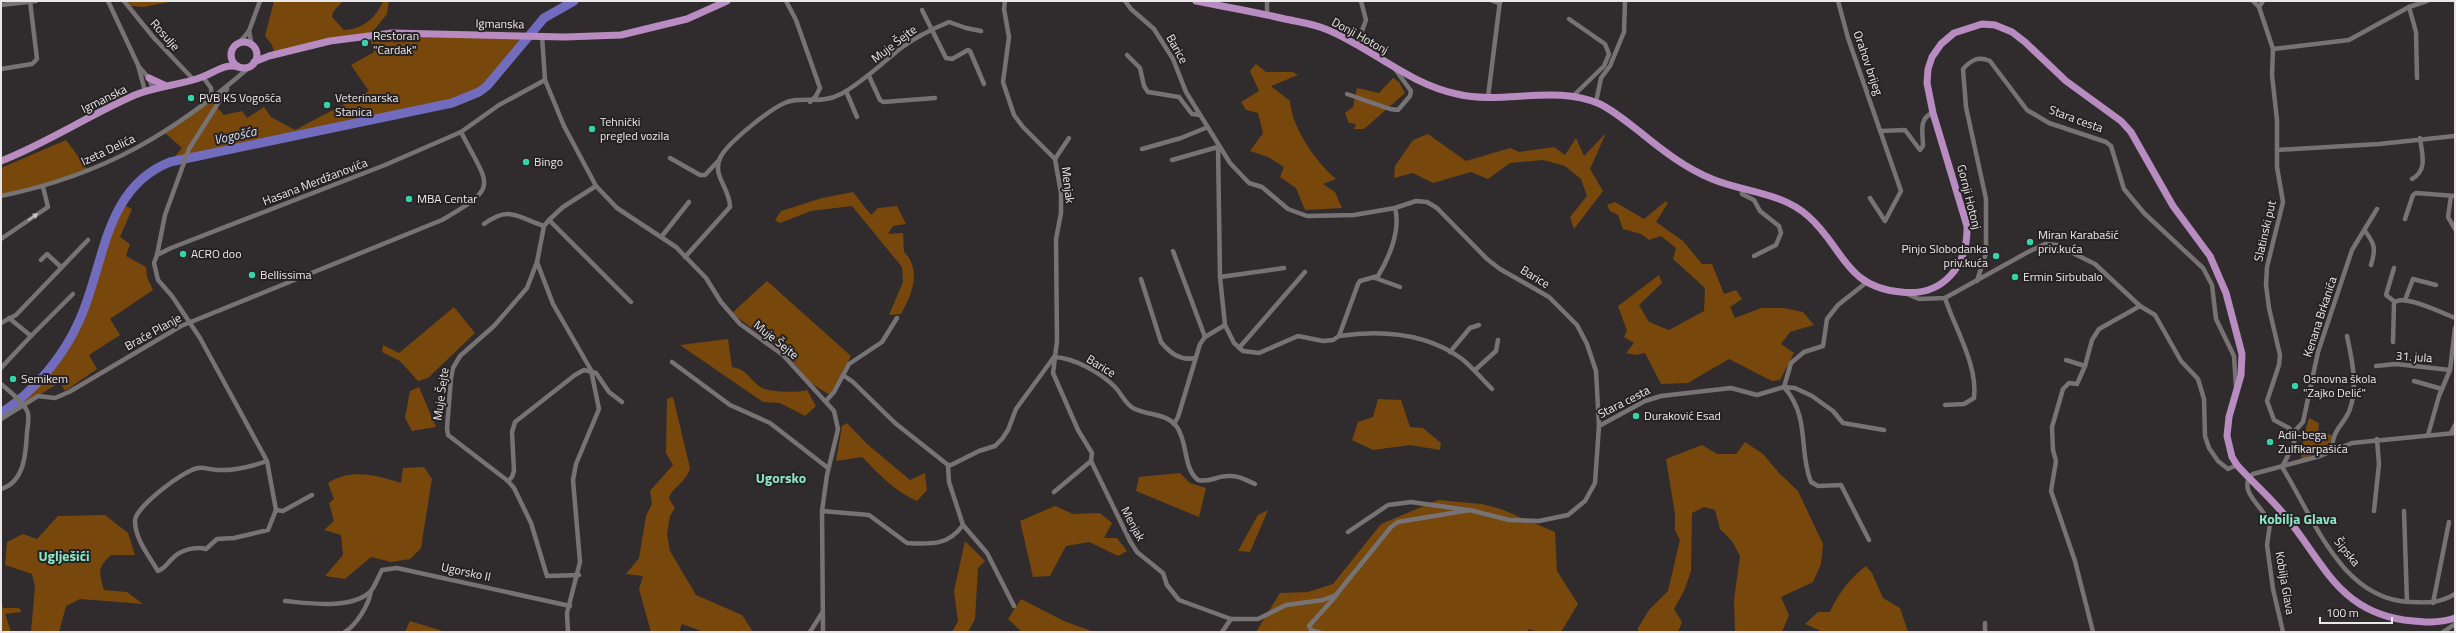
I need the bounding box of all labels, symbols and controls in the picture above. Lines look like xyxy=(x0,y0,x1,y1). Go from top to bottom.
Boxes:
street label: Donji Hotonj xyxy=(1328,12,1392,59)
street label: Rosulje xyxy=(146,14,185,55)
street label: Igmanska xyxy=(475,14,525,33)
street label: Muje Šejte xyxy=(867,20,921,67)
place label: Restoran "Cardak" xyxy=(373,26,419,59)
street label: Orahov brijeg xyxy=(1849,28,1888,98)
street label: Barice xyxy=(1162,30,1193,67)
marker: Restoran "Cardak" xyxy=(360,38,370,48)
street label: Igmanska xyxy=(78,79,130,118)
place label: PVB KS Vogošća xyxy=(199,88,281,107)
place label: Veterinarska Stanica xyxy=(335,88,399,121)
marker: PVB KS Vogošća xyxy=(186,93,196,103)
marker: Veterinarska Stanica xyxy=(322,100,332,110)
street label: Stara cesta xyxy=(2046,100,2106,137)
place label: Tehnički pregled vozila xyxy=(600,112,669,145)
water label: Vogošća xyxy=(212,120,260,149)
marker: Tehnički pregled vozila xyxy=(587,124,597,134)
street label: Izeta Delića xyxy=(78,129,138,170)
place label: Bingo xyxy=(534,152,563,171)
street label: Hasana Merdžanovića xyxy=(260,153,370,210)
marker: Bingo xyxy=(521,157,531,167)
street label: Gornji Hotonj xyxy=(1952,162,1987,231)
street label: Menjak xyxy=(1057,165,1080,205)
place label: MBA Centar xyxy=(417,189,477,208)
marker: MBA Centar xyxy=(404,194,414,204)
street label: Slatinski put xyxy=(2248,198,2281,263)
one-way arrow xyxy=(27,213,38,221)
place label: Miran Karabašić priv.kuća xyxy=(2038,225,2119,258)
marker: Miran Karabašić priv.kuća xyxy=(2025,237,2035,247)
place label: Pinjo Slobodanka priv.kuća xyxy=(1901,239,1988,272)
place label: ACRO doo xyxy=(191,244,242,263)
marker: ACRO doo xyxy=(178,249,188,259)
marker: Pinjo Slobodanka priv.kuća xyxy=(1991,251,2001,261)
street label: Barice xyxy=(1517,260,1554,293)
place label: Bellissima xyxy=(260,265,311,284)
place label: Ermin Sirbubalo xyxy=(2023,267,2103,286)
marker: Bellissima xyxy=(247,270,257,280)
marker: Ermin Sirbubalo xyxy=(2010,272,2020,282)
street label: Kenana Brkanića xyxy=(2298,274,2342,360)
street label: Braće Planje xyxy=(121,308,185,355)
street label: Muje Šejte xyxy=(750,315,803,364)
street label: 31. jula xyxy=(2395,346,2433,367)
street label: Barice xyxy=(1083,349,1120,382)
street label: Muje Šejte xyxy=(427,366,454,422)
place label: Semikem xyxy=(21,369,68,388)
place label: Osnovna škola "Zajko Delić" xyxy=(2303,369,2376,402)
marker: Semikem xyxy=(8,374,18,384)
street label: Stara cesta xyxy=(1594,380,1653,423)
marker: Osnovna škola "Zajko Delić" xyxy=(2290,381,2300,391)
place label: Duraković Esad xyxy=(1644,406,1721,425)
marker: Duraković Esad xyxy=(1631,411,1641,421)
place label: Adil-bega Zulfikarpašića xyxy=(2278,425,2348,458)
marker: Adil-bega Zulfikarpašića xyxy=(2265,437,2275,447)
district label: Ugorsko xyxy=(756,467,806,488)
street label: Menjak xyxy=(1116,503,1151,545)
district label: Kobilja Glava xyxy=(2259,508,2337,529)
street label: Šipska xyxy=(2330,533,2365,570)
district label: Uglješići xyxy=(38,545,90,566)
street label: Kobilja Glava xyxy=(2271,550,2300,616)
street label: Ugorsko II xyxy=(440,557,493,586)
scale bar xyxy=(2320,599,2392,625)
text: 100 m xyxy=(2326,603,2359,622)

